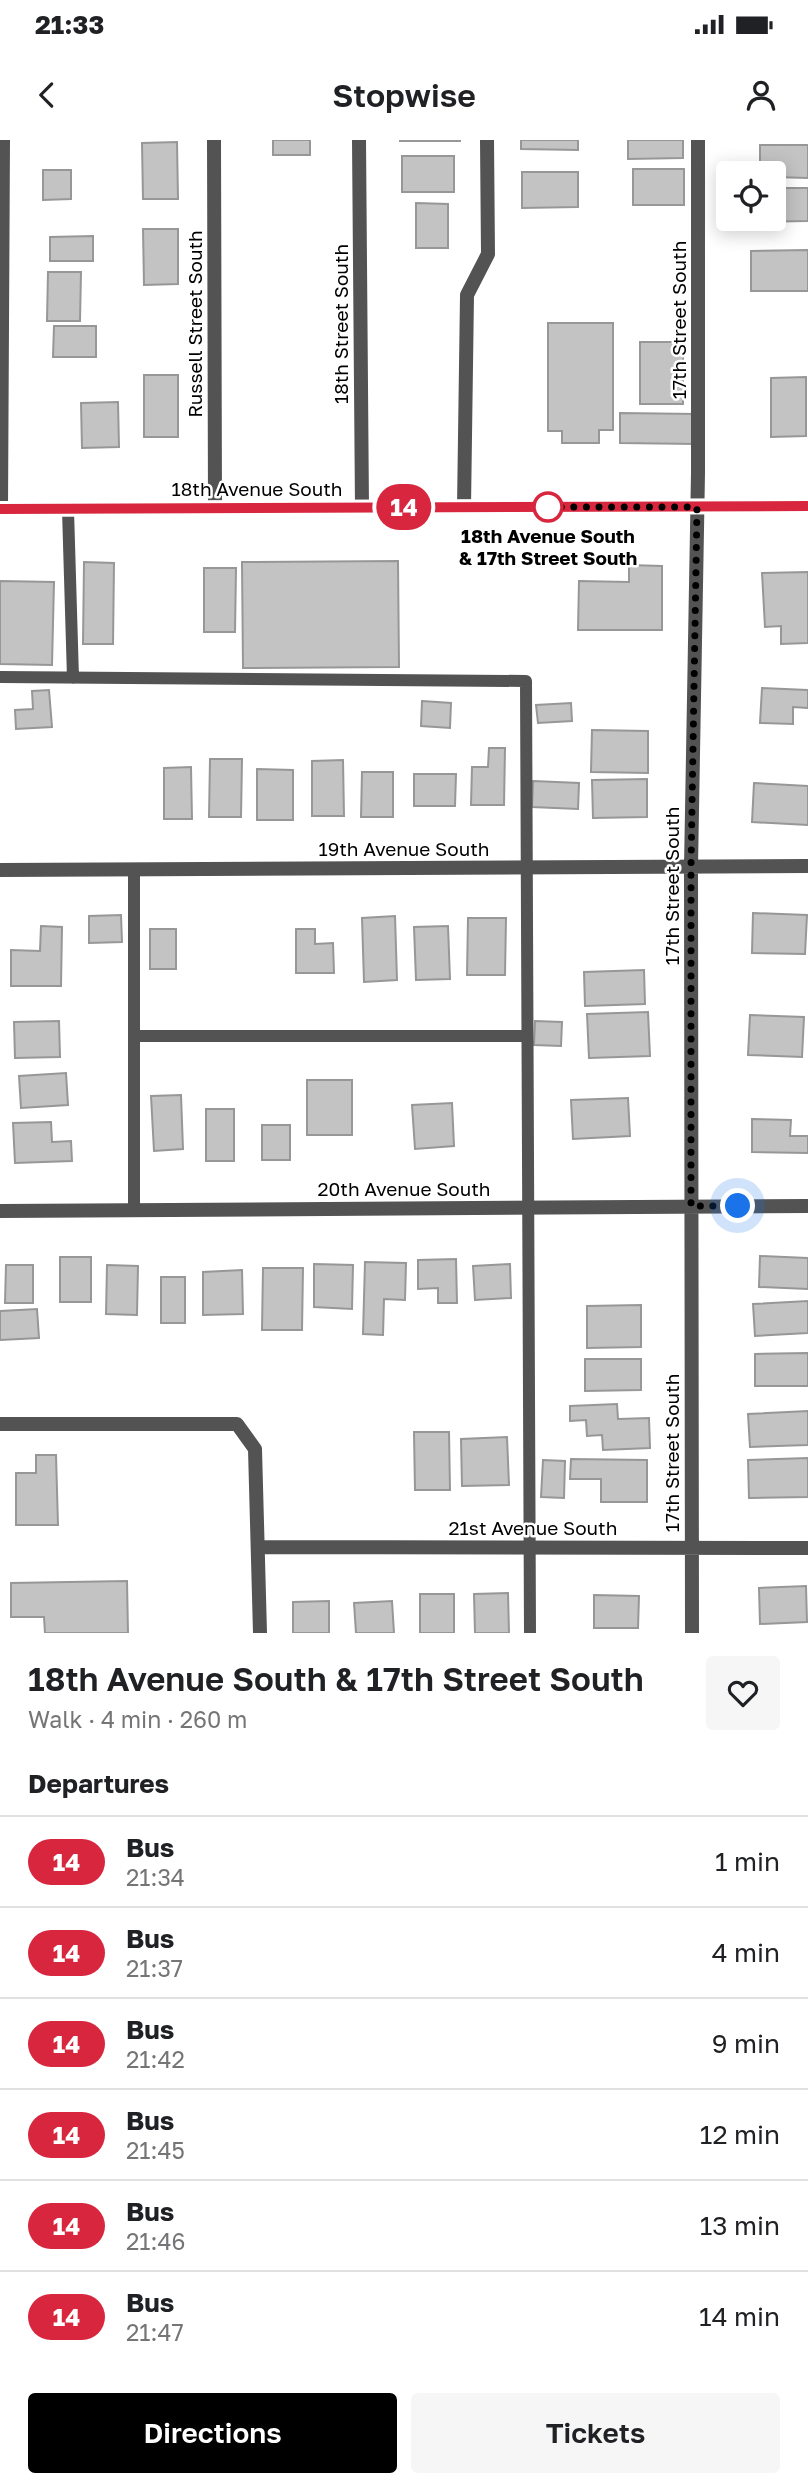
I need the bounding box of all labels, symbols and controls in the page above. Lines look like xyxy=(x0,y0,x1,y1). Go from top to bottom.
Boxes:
text: 21:33 xyxy=(35,9,104,40)
icon: back xyxy=(28,76,66,114)
text: Stopwise xyxy=(332,76,476,114)
icon: person xyxy=(742,76,780,114)
map controls xyxy=(716,161,786,231)
button: locate xyxy=(716,161,786,231)
street label: Russell Street South xyxy=(183,230,206,418)
street label: 17th Street South xyxy=(667,241,690,399)
street label: 18th Street South xyxy=(329,244,352,404)
street label: 18th Avenue South xyxy=(171,477,343,500)
line badge: 14 xyxy=(372,484,436,530)
text: 14 xyxy=(390,492,418,521)
marker: 18th Avenue South & 17th Street South xyxy=(533,492,563,522)
place label: 18th Avenue South & 17th Street South xyxy=(459,524,637,569)
street label: 17th Street South xyxy=(660,807,683,965)
street label: 19th Avenue South xyxy=(319,837,489,860)
street label: 20th Avenue South xyxy=(318,1177,491,1200)
your location xyxy=(720,1188,755,1223)
street label: 17th Street South xyxy=(660,1374,683,1532)
street label: 21st Avenue South xyxy=(449,1516,617,1539)
button: heart xyxy=(706,1656,780,1730)
text: 18th Avenue South & 17th Street South xyxy=(28,1659,644,1698)
text: Walk · 4 min · 260 m xyxy=(28,1705,247,1733)
text: Departures xyxy=(28,1768,169,1799)
text: Bus xyxy=(126,1832,174,1863)
text: 1 min xyxy=(715,1846,780,1877)
text: 14 xyxy=(53,1847,80,1876)
text: 21:34 xyxy=(126,1863,185,1891)
text: Bus xyxy=(126,1923,174,1954)
text: 4 min xyxy=(712,1937,780,1968)
text: 14 xyxy=(53,1938,80,1967)
text: 21:37 xyxy=(126,1954,183,1982)
text: Bus xyxy=(126,2014,174,2045)
text: 9 min xyxy=(712,2028,780,2059)
text: 14 xyxy=(53,2029,80,2058)
text: 21:42 xyxy=(126,2045,185,2073)
text: Bus xyxy=(126,2105,174,2136)
text: 12 min xyxy=(700,2119,780,2150)
text: 14 xyxy=(53,2120,80,2149)
text: 21:45 xyxy=(126,2136,185,2164)
text: Bus xyxy=(126,2196,174,2227)
text: 13 min xyxy=(700,2210,780,2241)
text: 14 xyxy=(53,2211,80,2240)
text: 21:46 xyxy=(126,2227,185,2255)
text: Bus xyxy=(126,2287,174,2318)
text: 14 min xyxy=(699,2301,780,2332)
text: 14 xyxy=(53,2302,80,2331)
text: 21:47 xyxy=(126,2318,184,2346)
button: Directions xyxy=(28,2393,397,2473)
button: Tickets xyxy=(411,2393,780,2473)

